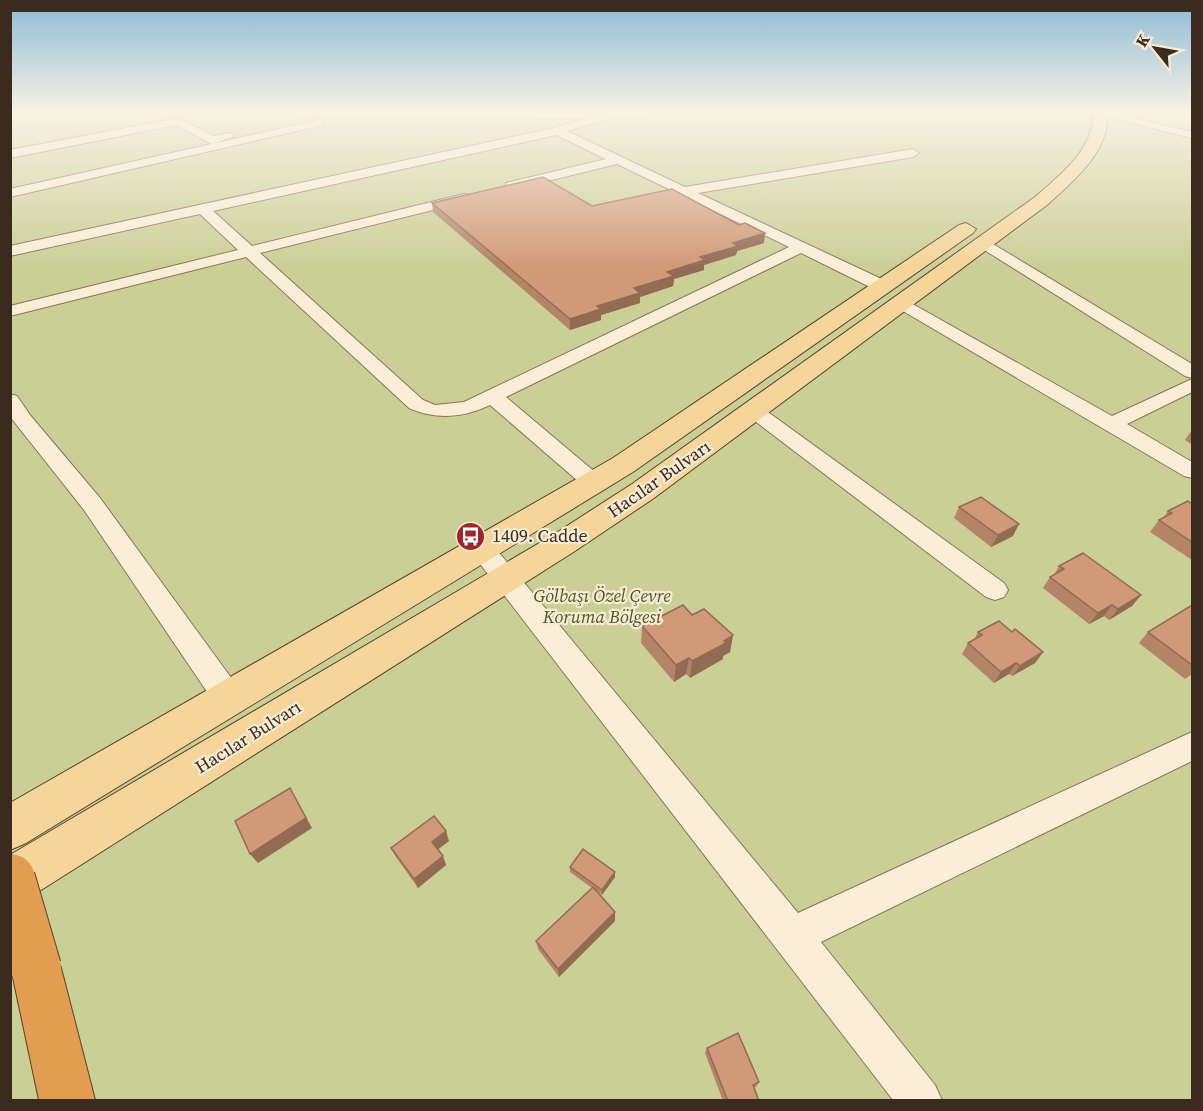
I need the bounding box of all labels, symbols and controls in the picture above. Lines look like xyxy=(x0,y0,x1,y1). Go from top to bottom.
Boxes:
north arrow xyxy=(1125,18,1185,78)
text: K xyxy=(1130,29,1155,51)
street label: Hacılar Bulvarı xyxy=(602,434,715,523)
bus stop icon: 1409. Cadde xyxy=(455,520,487,552)
place label: 1409. Cadde xyxy=(492,523,588,548)
park label: Gölbaşı Özel Çevre Koruma Bölgesi xyxy=(533,583,671,629)
street label: Hacılar Bulvarı xyxy=(190,694,306,779)

